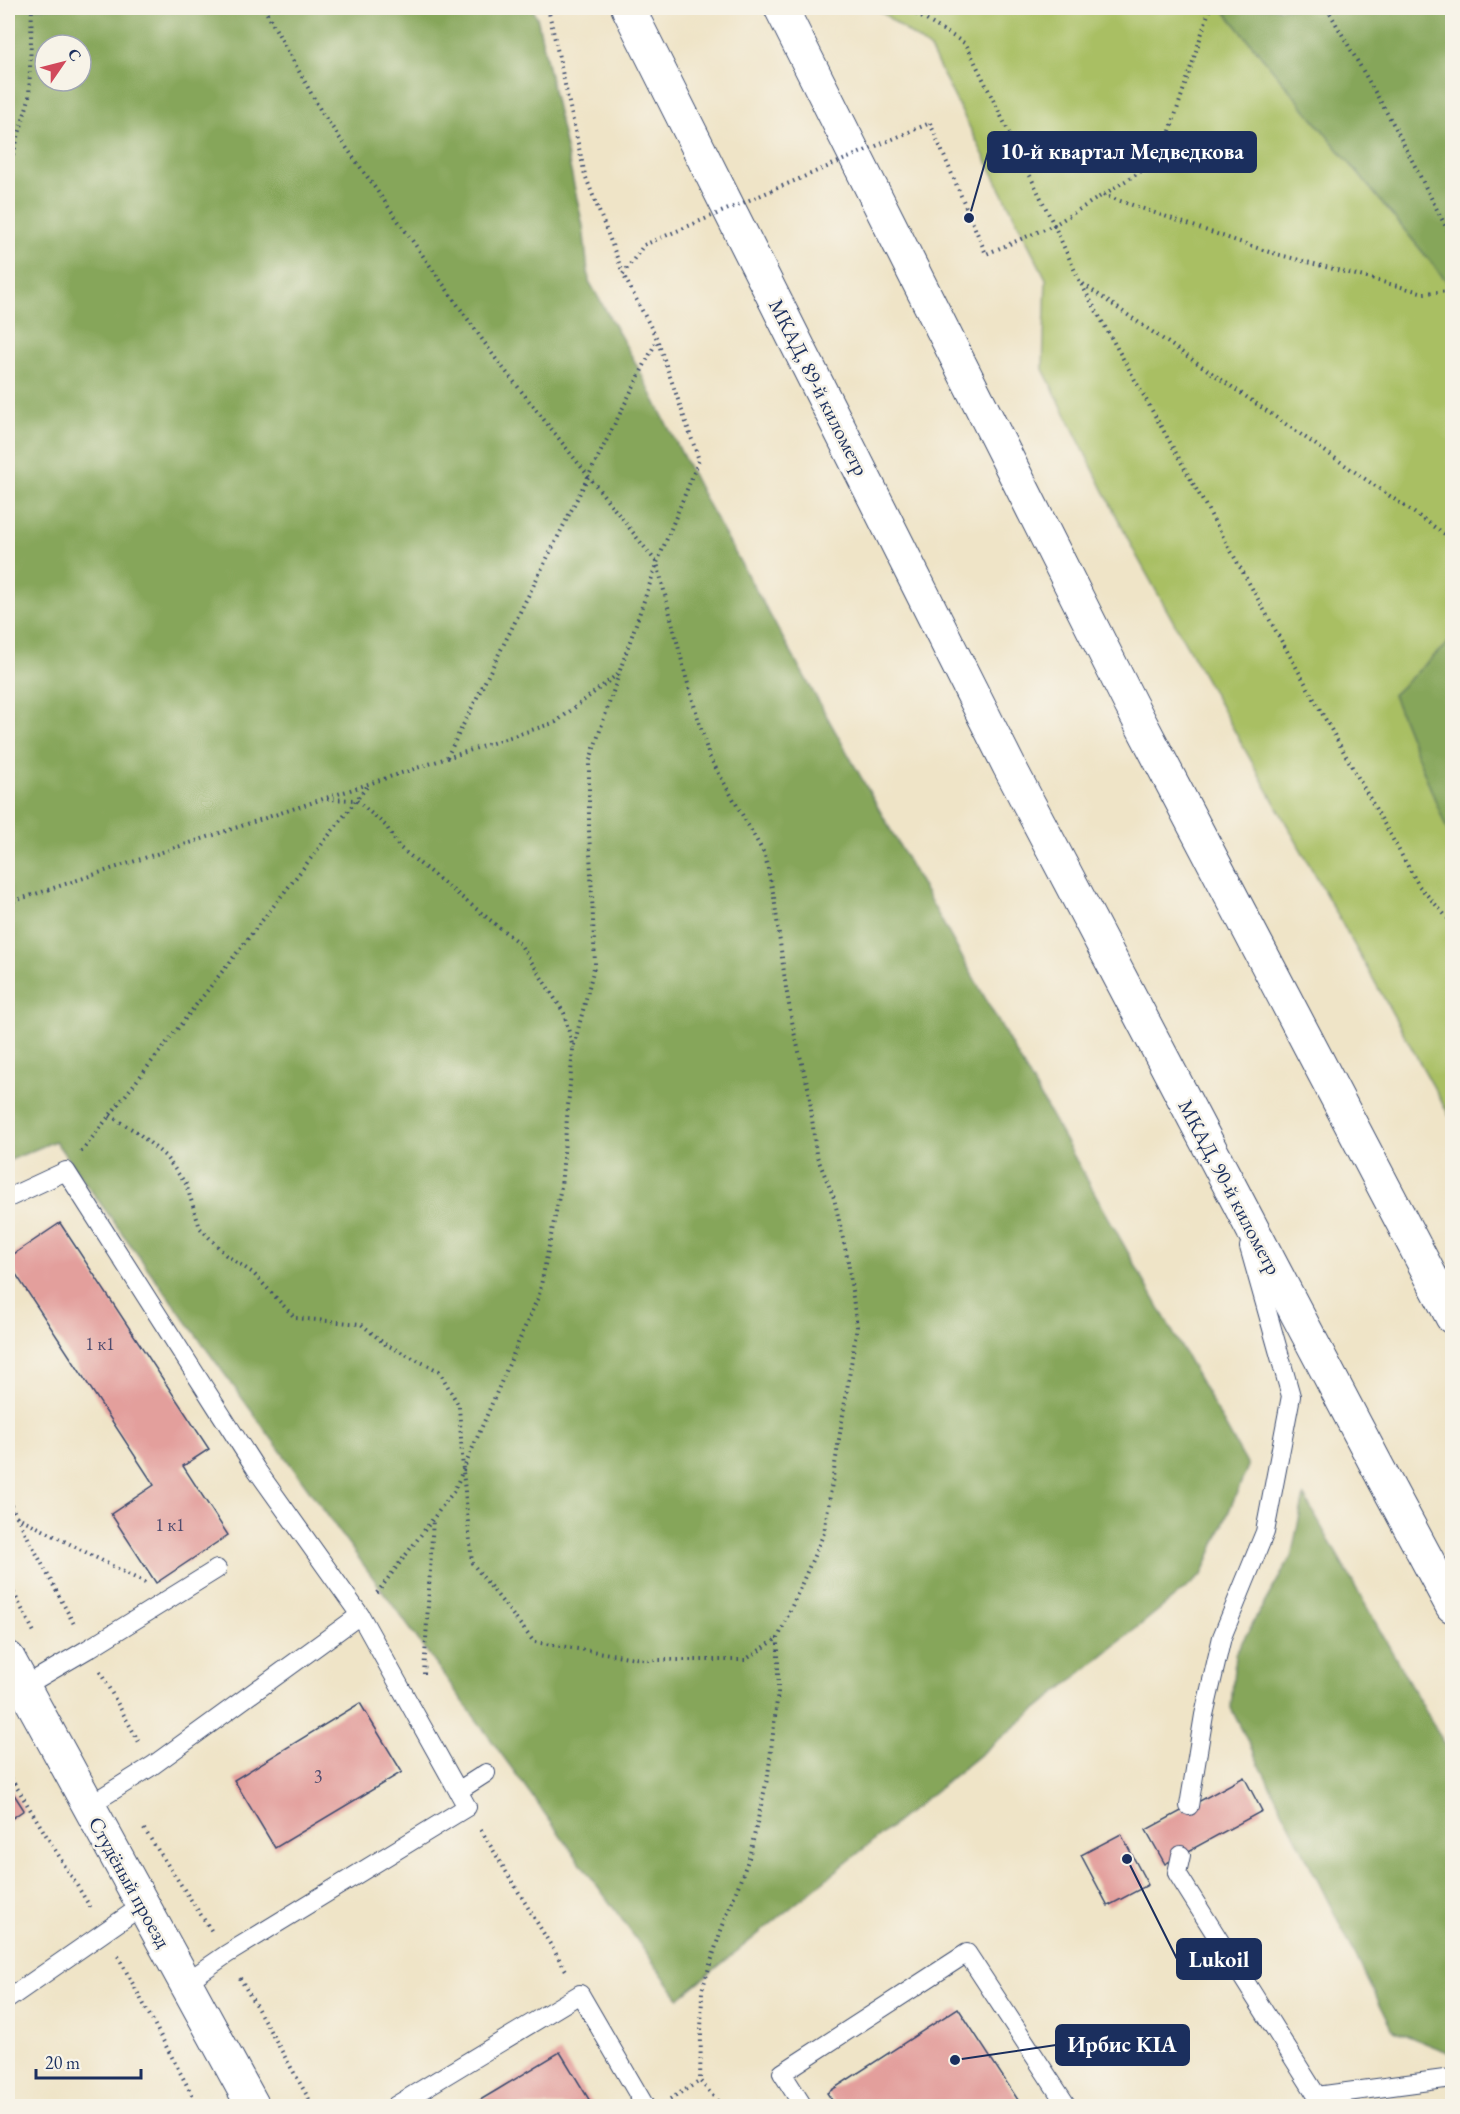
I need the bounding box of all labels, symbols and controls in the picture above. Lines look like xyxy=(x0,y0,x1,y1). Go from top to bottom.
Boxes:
north arrow xyxy=(33,33,93,93)
text: С xyxy=(63,44,87,65)
callout: 10-й квартал Медведкова xyxy=(988,132,1256,172)
text: 10-й квартал Медведкова xyxy=(1000,137,1244,166)
street label: МКАД, 89-й километр xyxy=(763,294,875,480)
street label: МКАД, 90-й километр xyxy=(1172,1095,1288,1279)
house number: 1 к1 xyxy=(85,1332,115,1355)
house number: 1 к1 xyxy=(155,1513,185,1536)
house number: 3 xyxy=(314,1765,322,1788)
street label: Студёный проезд xyxy=(83,1811,177,1953)
callout: Lukoil xyxy=(1177,1939,1261,1979)
text: Lukoil xyxy=(1189,1945,1249,1974)
callout: Ирбис KIA xyxy=(1056,2025,1189,2065)
text: Ирбис KIA xyxy=(1067,2030,1177,2059)
scale bar xyxy=(36,2042,141,2080)
text: 20 m xyxy=(45,2051,80,2074)

